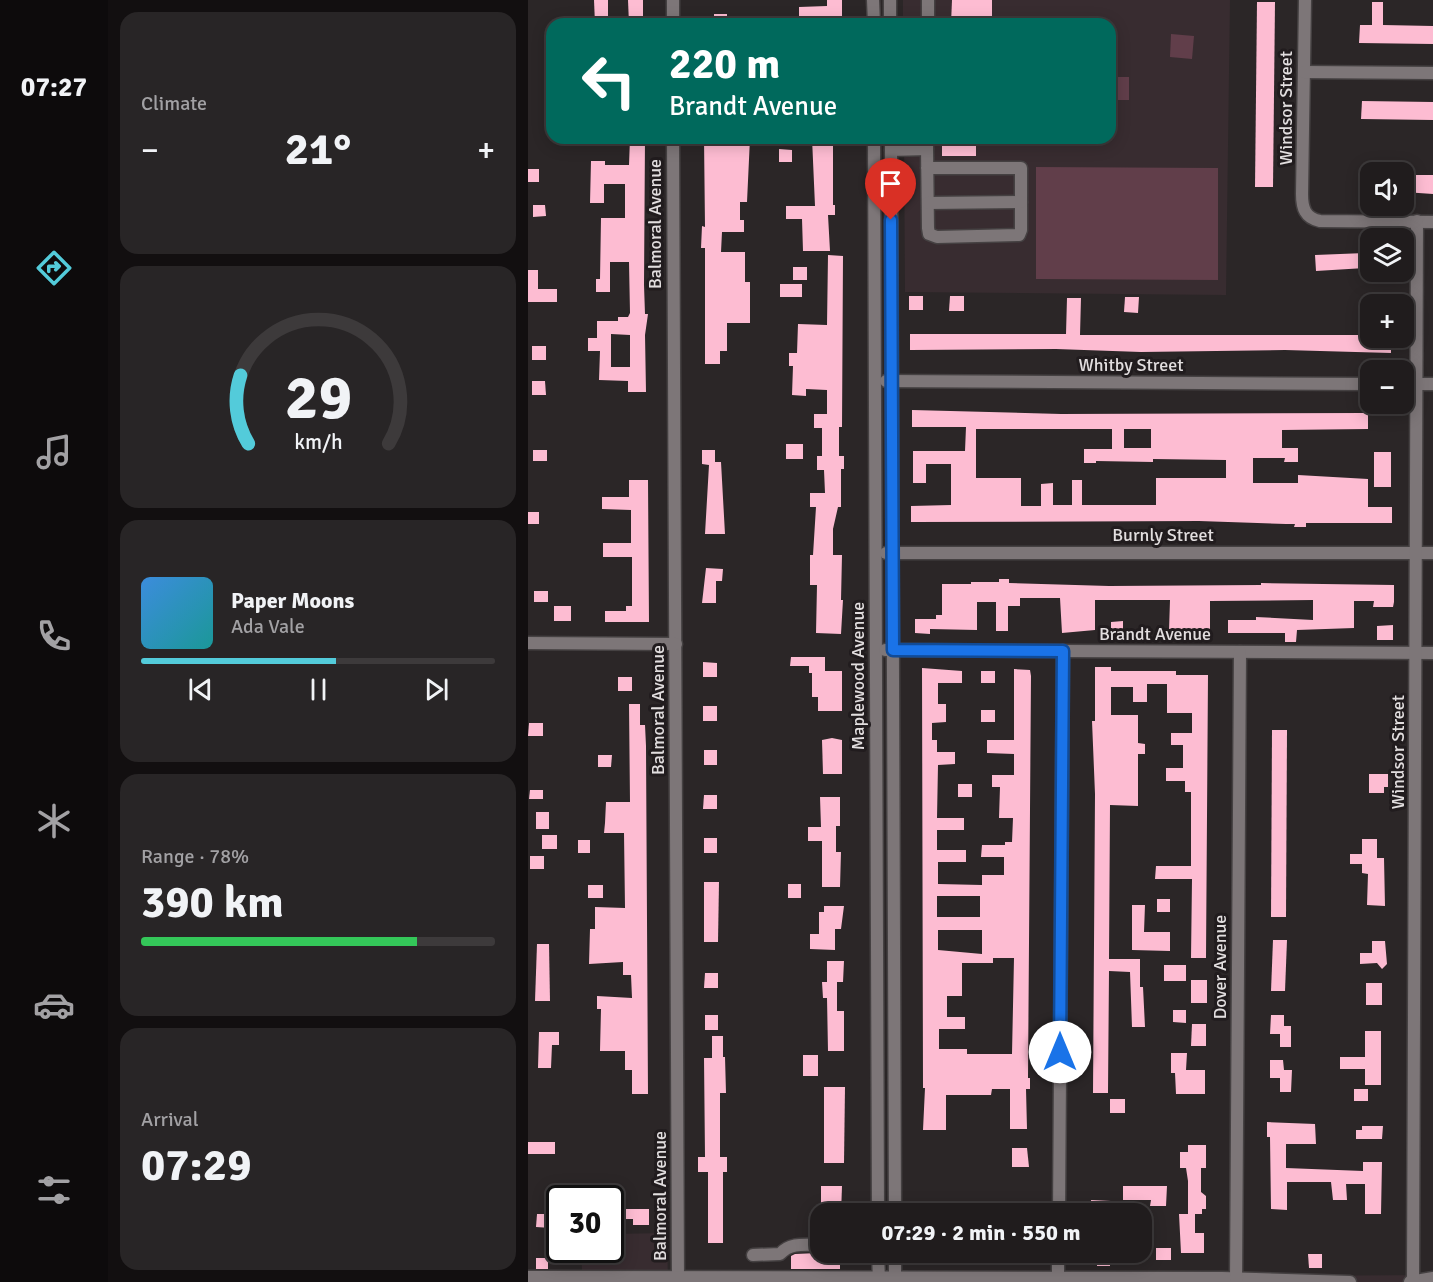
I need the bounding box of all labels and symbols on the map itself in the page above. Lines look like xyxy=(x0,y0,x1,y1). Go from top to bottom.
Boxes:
street label: Windsor Street xyxy=(1275,51,1297,165)
pin xyxy=(865,158,916,220)
street label: Balmoral Avenue xyxy=(644,159,666,289)
street label: Whitby Street xyxy=(1079,354,1183,376)
street label: Burnly Street xyxy=(1112,524,1214,546)
street label: Maplewood Avenue xyxy=(847,602,869,750)
street label: Brandt Avenue xyxy=(1099,623,1211,645)
street label: Balmoral Avenue xyxy=(647,645,669,775)
street label: Windsor Street xyxy=(1387,695,1409,809)
street label: Dover Avenue xyxy=(1209,915,1231,1019)
position arrow xyxy=(1028,1020,1092,1084)
street label: Balmoral Avenue xyxy=(649,1131,671,1261)
speed limit sign: 30 xyxy=(546,1185,624,1263)

